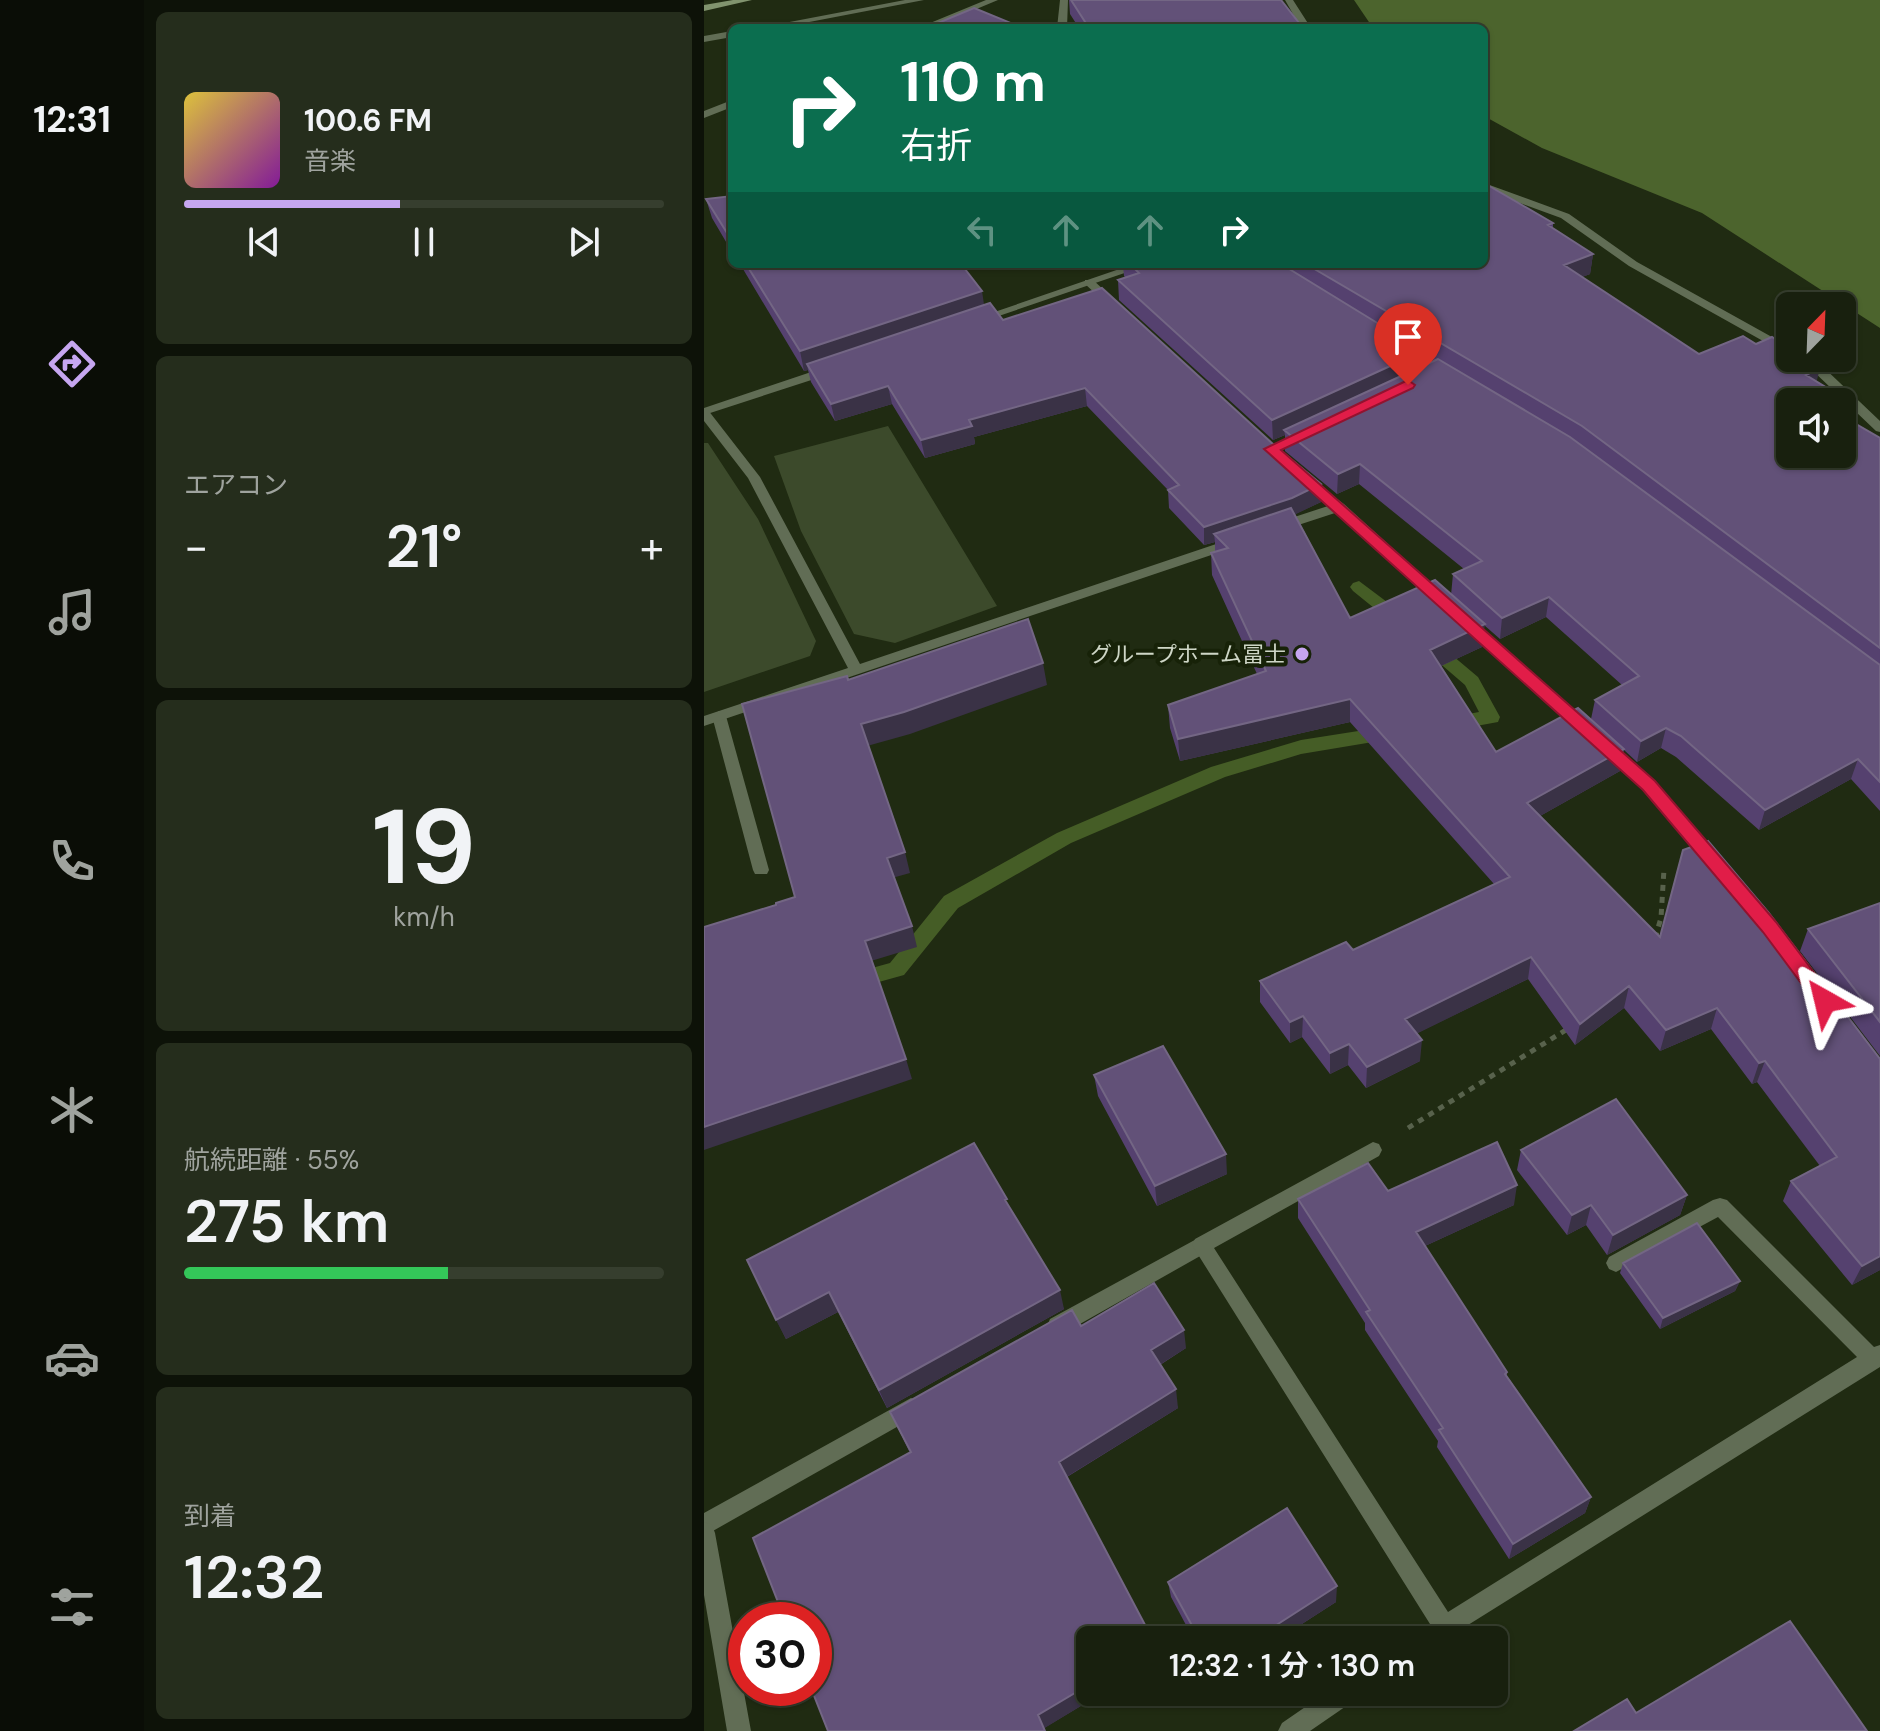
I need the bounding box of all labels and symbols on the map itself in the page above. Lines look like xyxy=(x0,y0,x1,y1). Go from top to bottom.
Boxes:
north arrow xyxy=(1776,292,1856,372)
pin xyxy=(1374,303,1442,385)
place label: グループホーム冨士 xyxy=(1090,640,1286,669)
marker: グループホーム冨士 xyxy=(1293,645,1311,663)
position arrow xyxy=(1783,959,1867,1043)
speed limit sign: 30 xyxy=(728,1602,832,1706)

